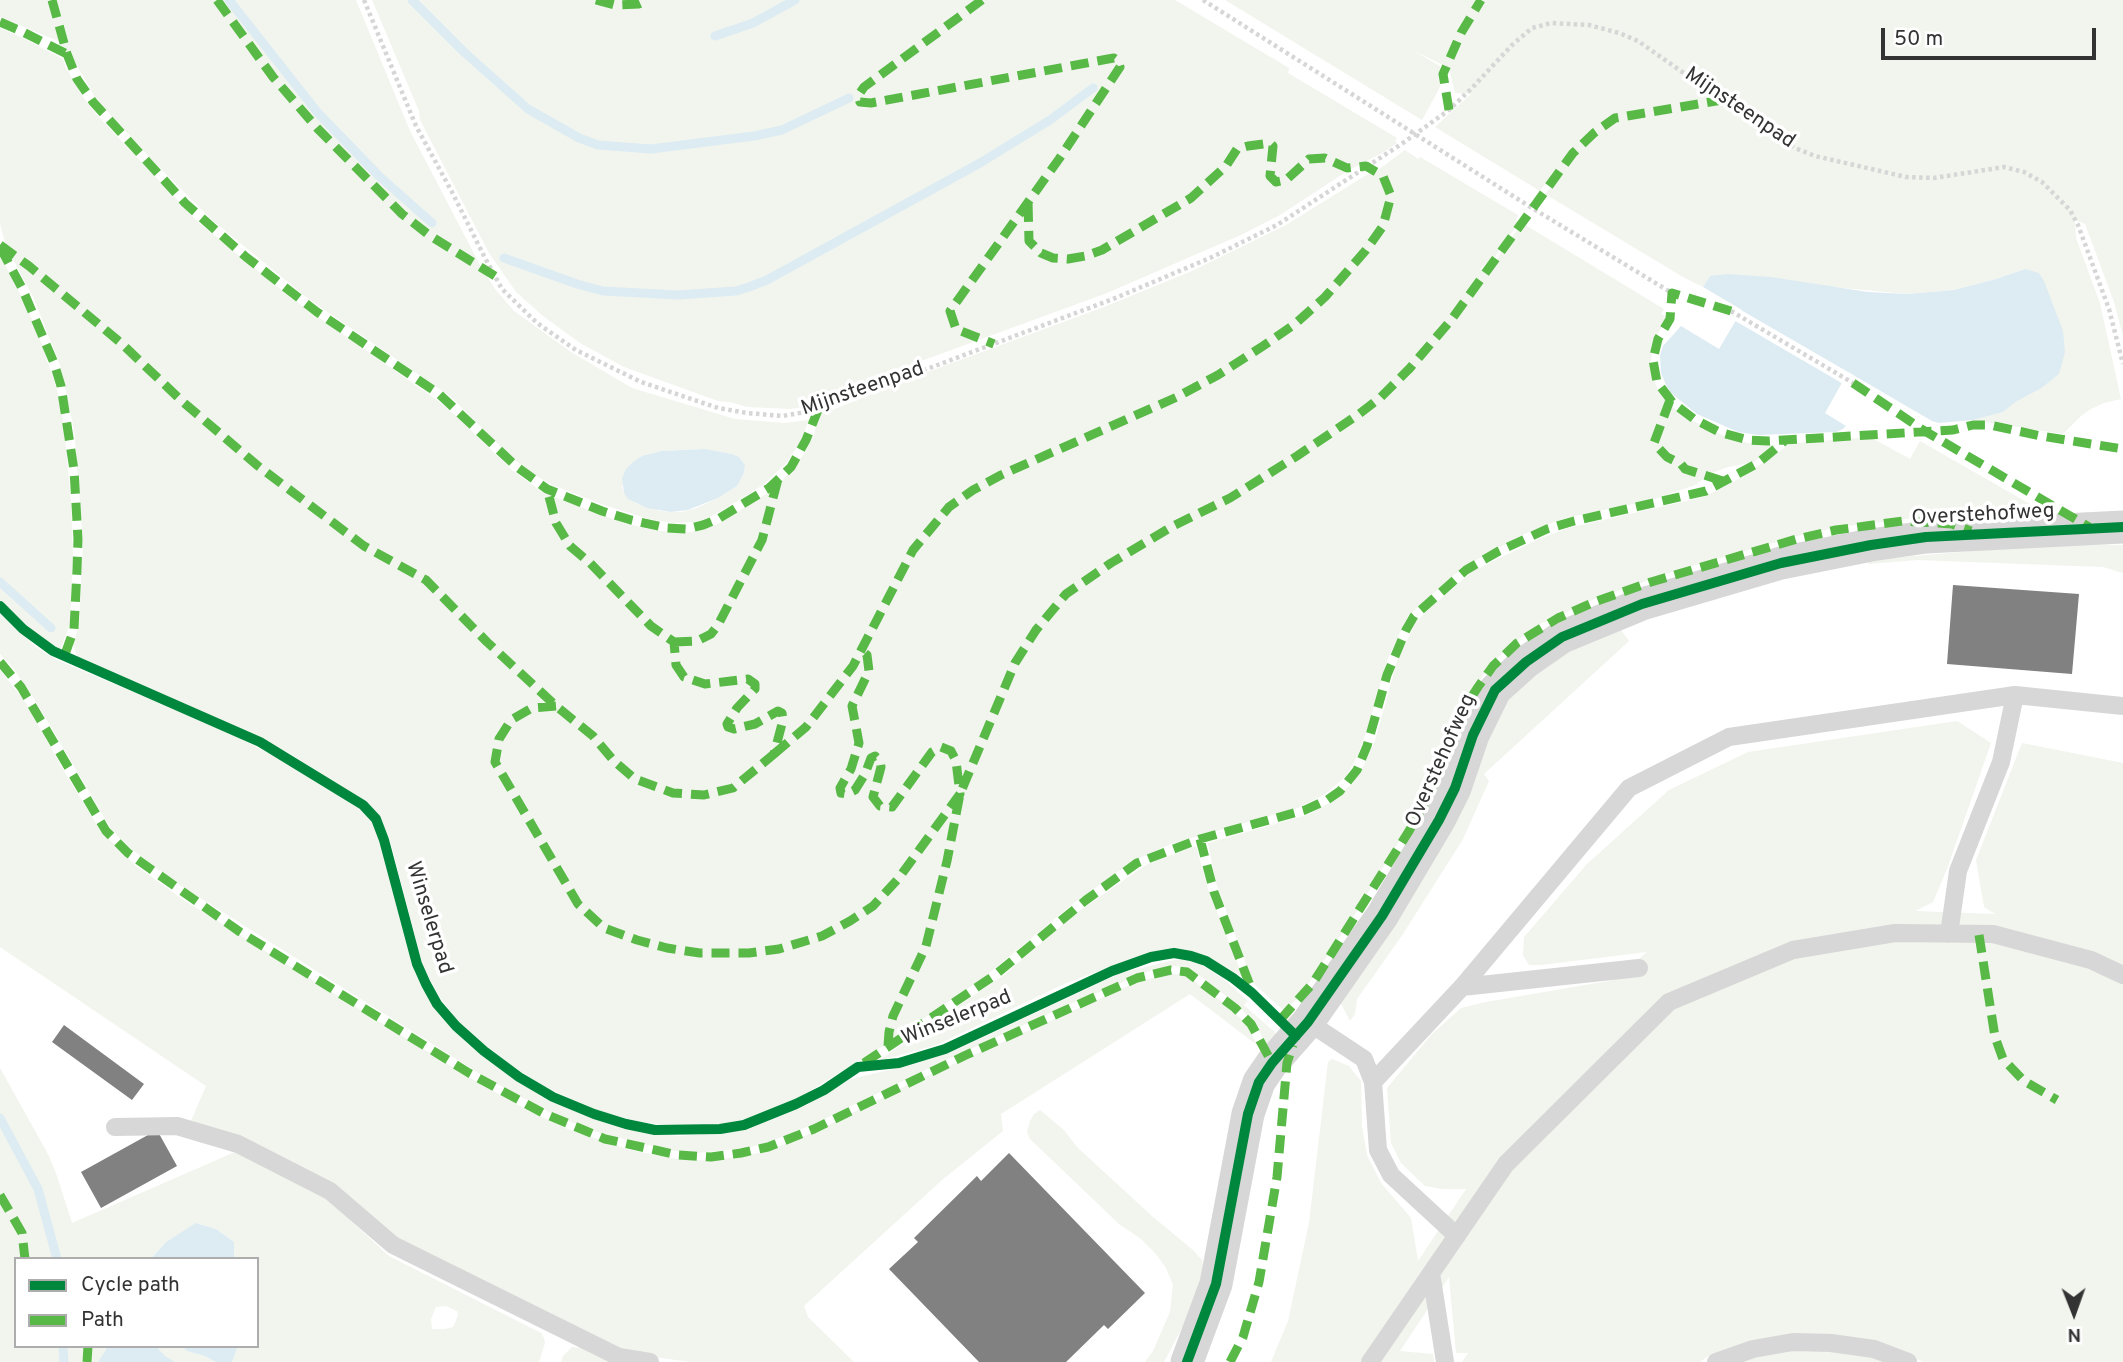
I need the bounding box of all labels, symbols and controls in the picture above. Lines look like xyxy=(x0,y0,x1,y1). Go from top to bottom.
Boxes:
scale bar xyxy=(1885,14,2100,58)
text: 50 m xyxy=(1894,26,1943,53)
street label: Mijnsteenpad xyxy=(1679,63,1799,155)
street label: Mijnsteenpad xyxy=(798,357,928,423)
street label: Overstehofweg xyxy=(1911,500,2055,532)
street label: Overstehofweg xyxy=(1401,690,1483,832)
street label: Winselerpad xyxy=(399,859,457,977)
street label: Winselerpad xyxy=(898,986,1016,1052)
legend xyxy=(14,1257,259,1348)
text: Cycle path xyxy=(81,1272,180,1299)
north arrow xyxy=(2039,1278,2109,1348)
text: Path xyxy=(81,1307,124,1334)
text: N xyxy=(2067,1322,2081,1346)

